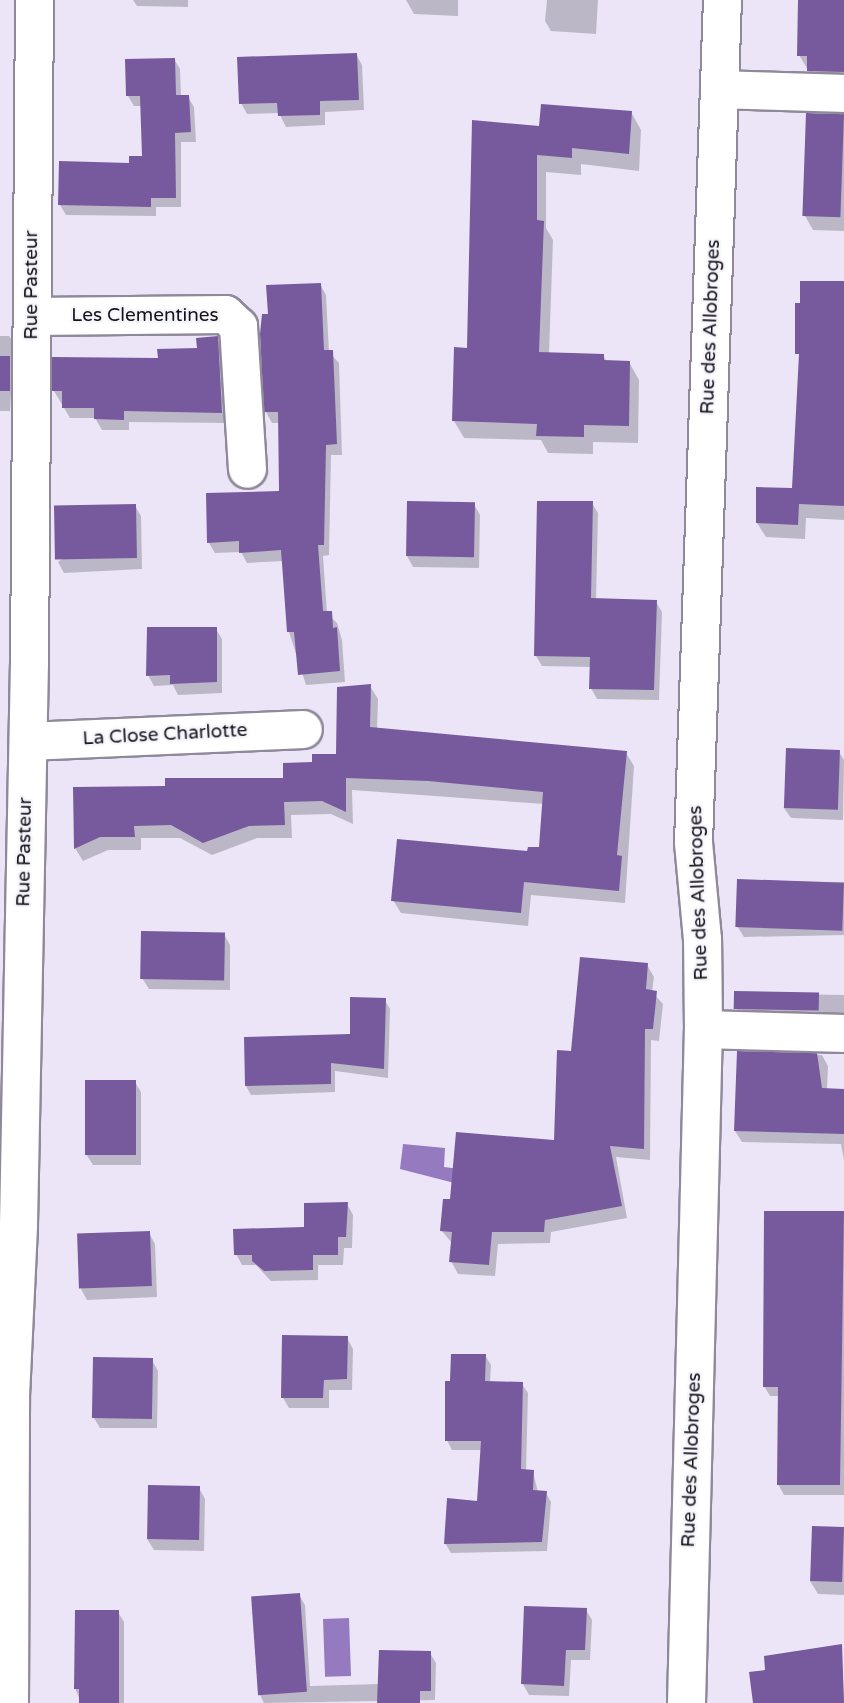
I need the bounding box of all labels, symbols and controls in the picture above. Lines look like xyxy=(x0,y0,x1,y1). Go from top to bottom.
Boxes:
street label: Rue Pasteur xyxy=(21,230,43,340)
street label: Rue des Allobroges xyxy=(697,239,725,415)
street label: Les Clementines xyxy=(71,305,219,327)
street label: La Close Charlotte xyxy=(82,719,248,751)
street label: Rue Pasteur xyxy=(13,797,37,907)
street label: Rue des Allobroges xyxy=(685,805,713,981)
street label: Rue des Allobroges xyxy=(678,1372,706,1548)

